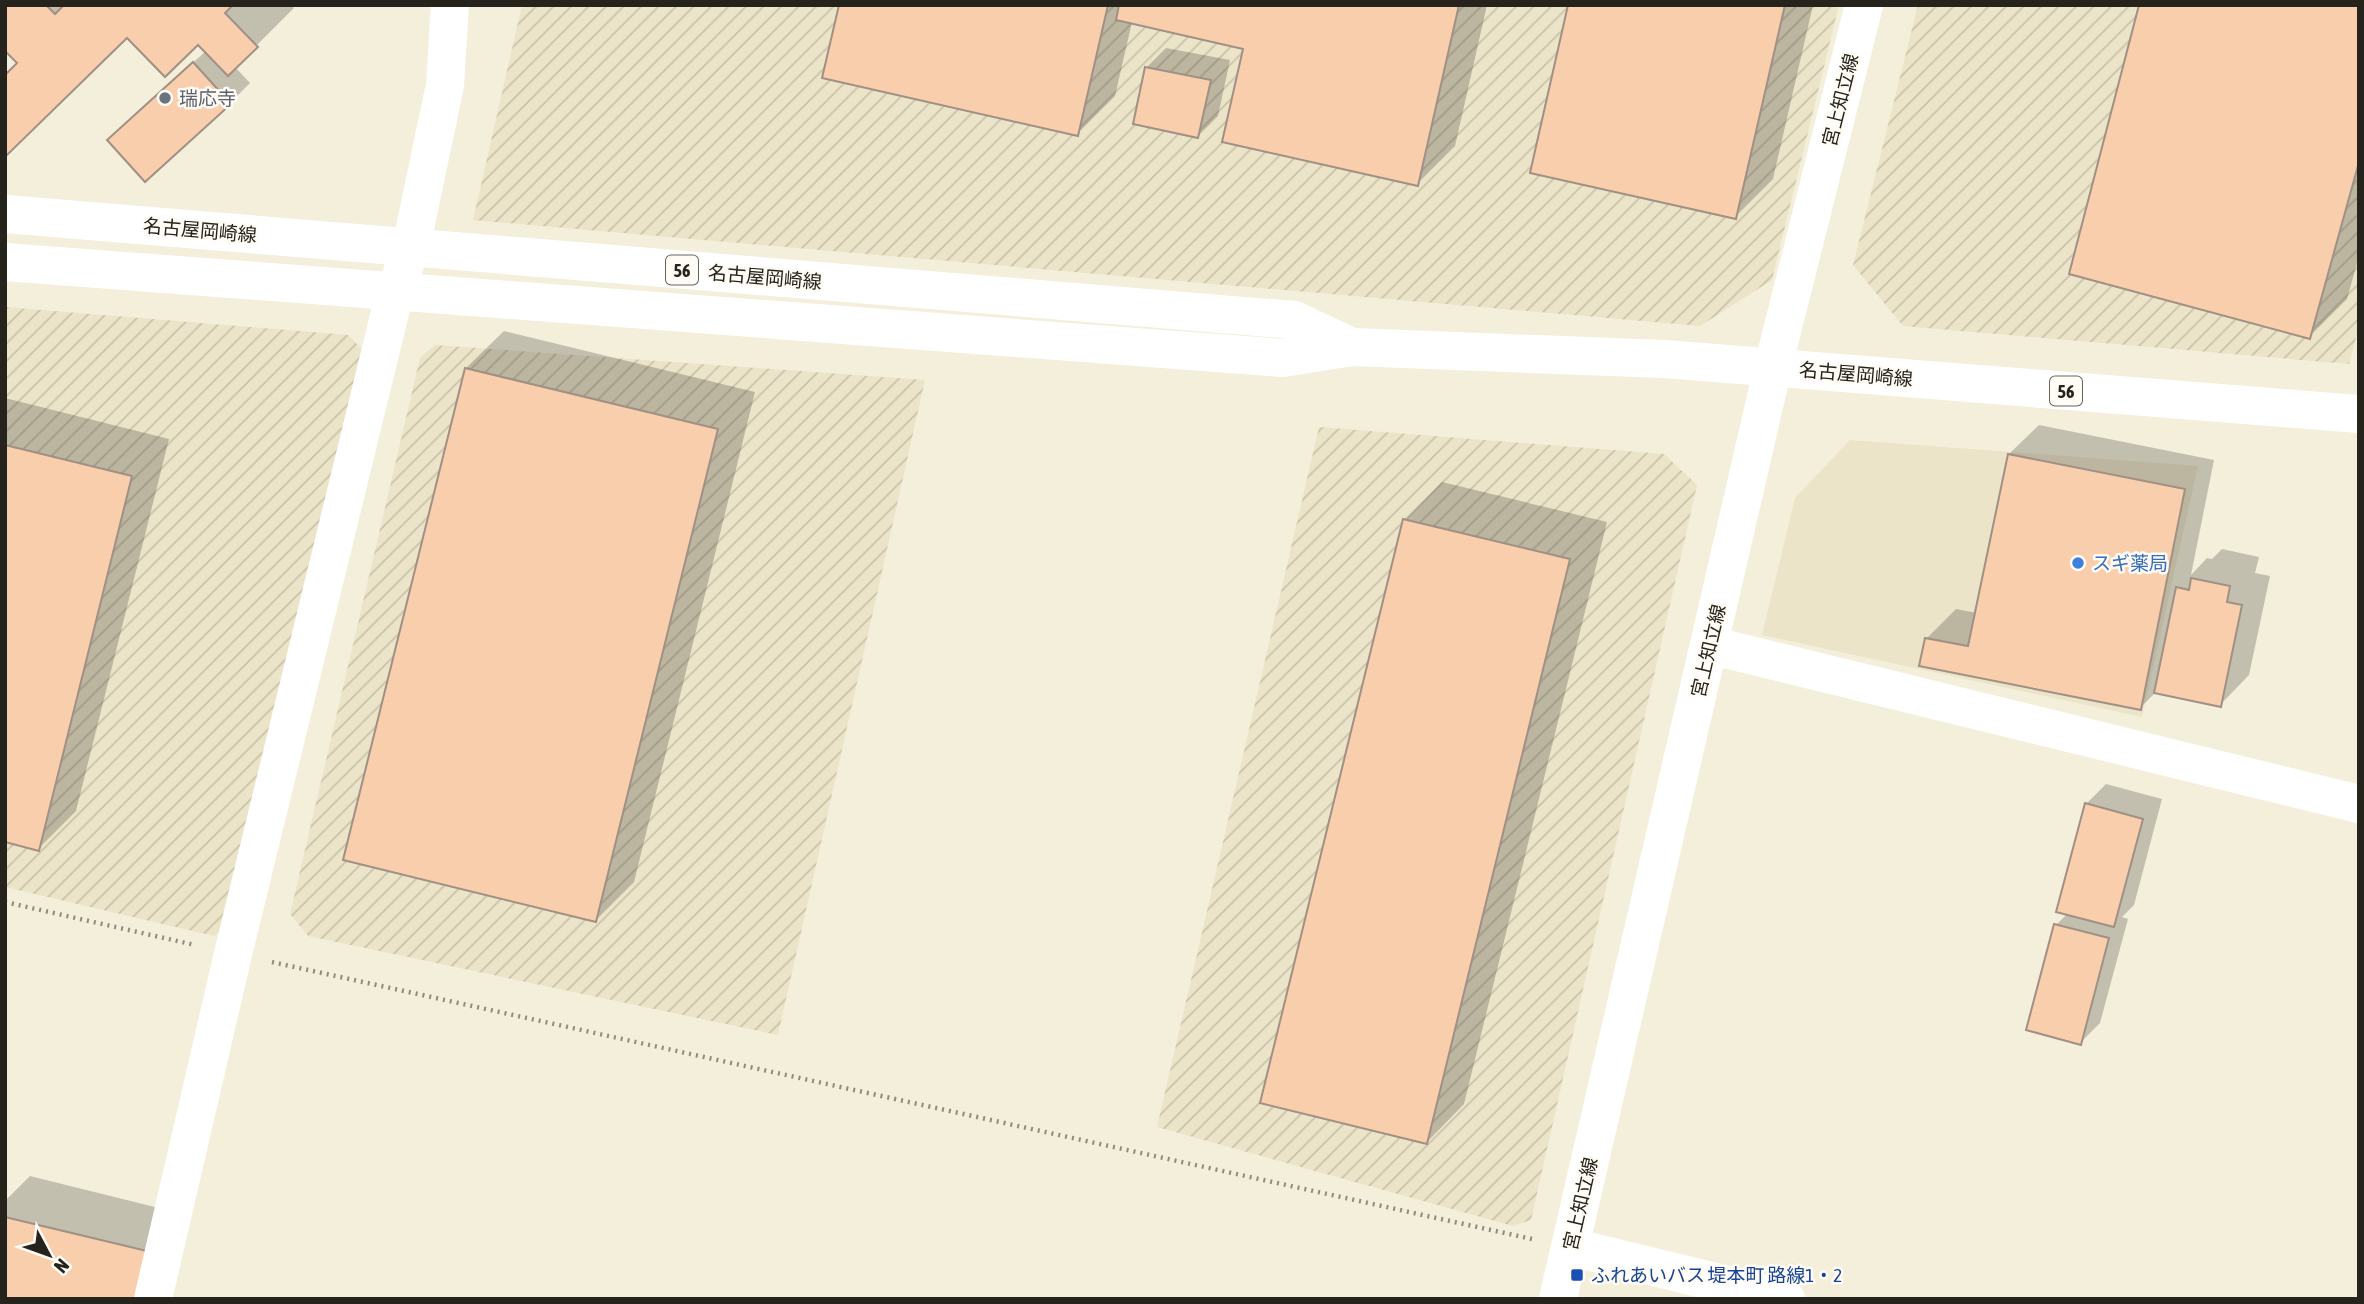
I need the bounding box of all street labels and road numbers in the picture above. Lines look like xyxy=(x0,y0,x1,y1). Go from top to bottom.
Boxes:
street label: 宮上知立線 xyxy=(1818,51,1862,149)
street label: 名古屋岡崎線 xyxy=(142,214,258,246)
road number: 56 xyxy=(666,256,698,284)
street label: 名古屋岡崎線 xyxy=(707,261,823,293)
street label: 名古屋岡崎線 xyxy=(1798,358,1914,390)
road number: 56 xyxy=(2050,376,2082,405)
street label: 宮上知立線 xyxy=(1687,602,1729,700)
street label: 宮上知立線 xyxy=(1559,1155,1601,1253)

